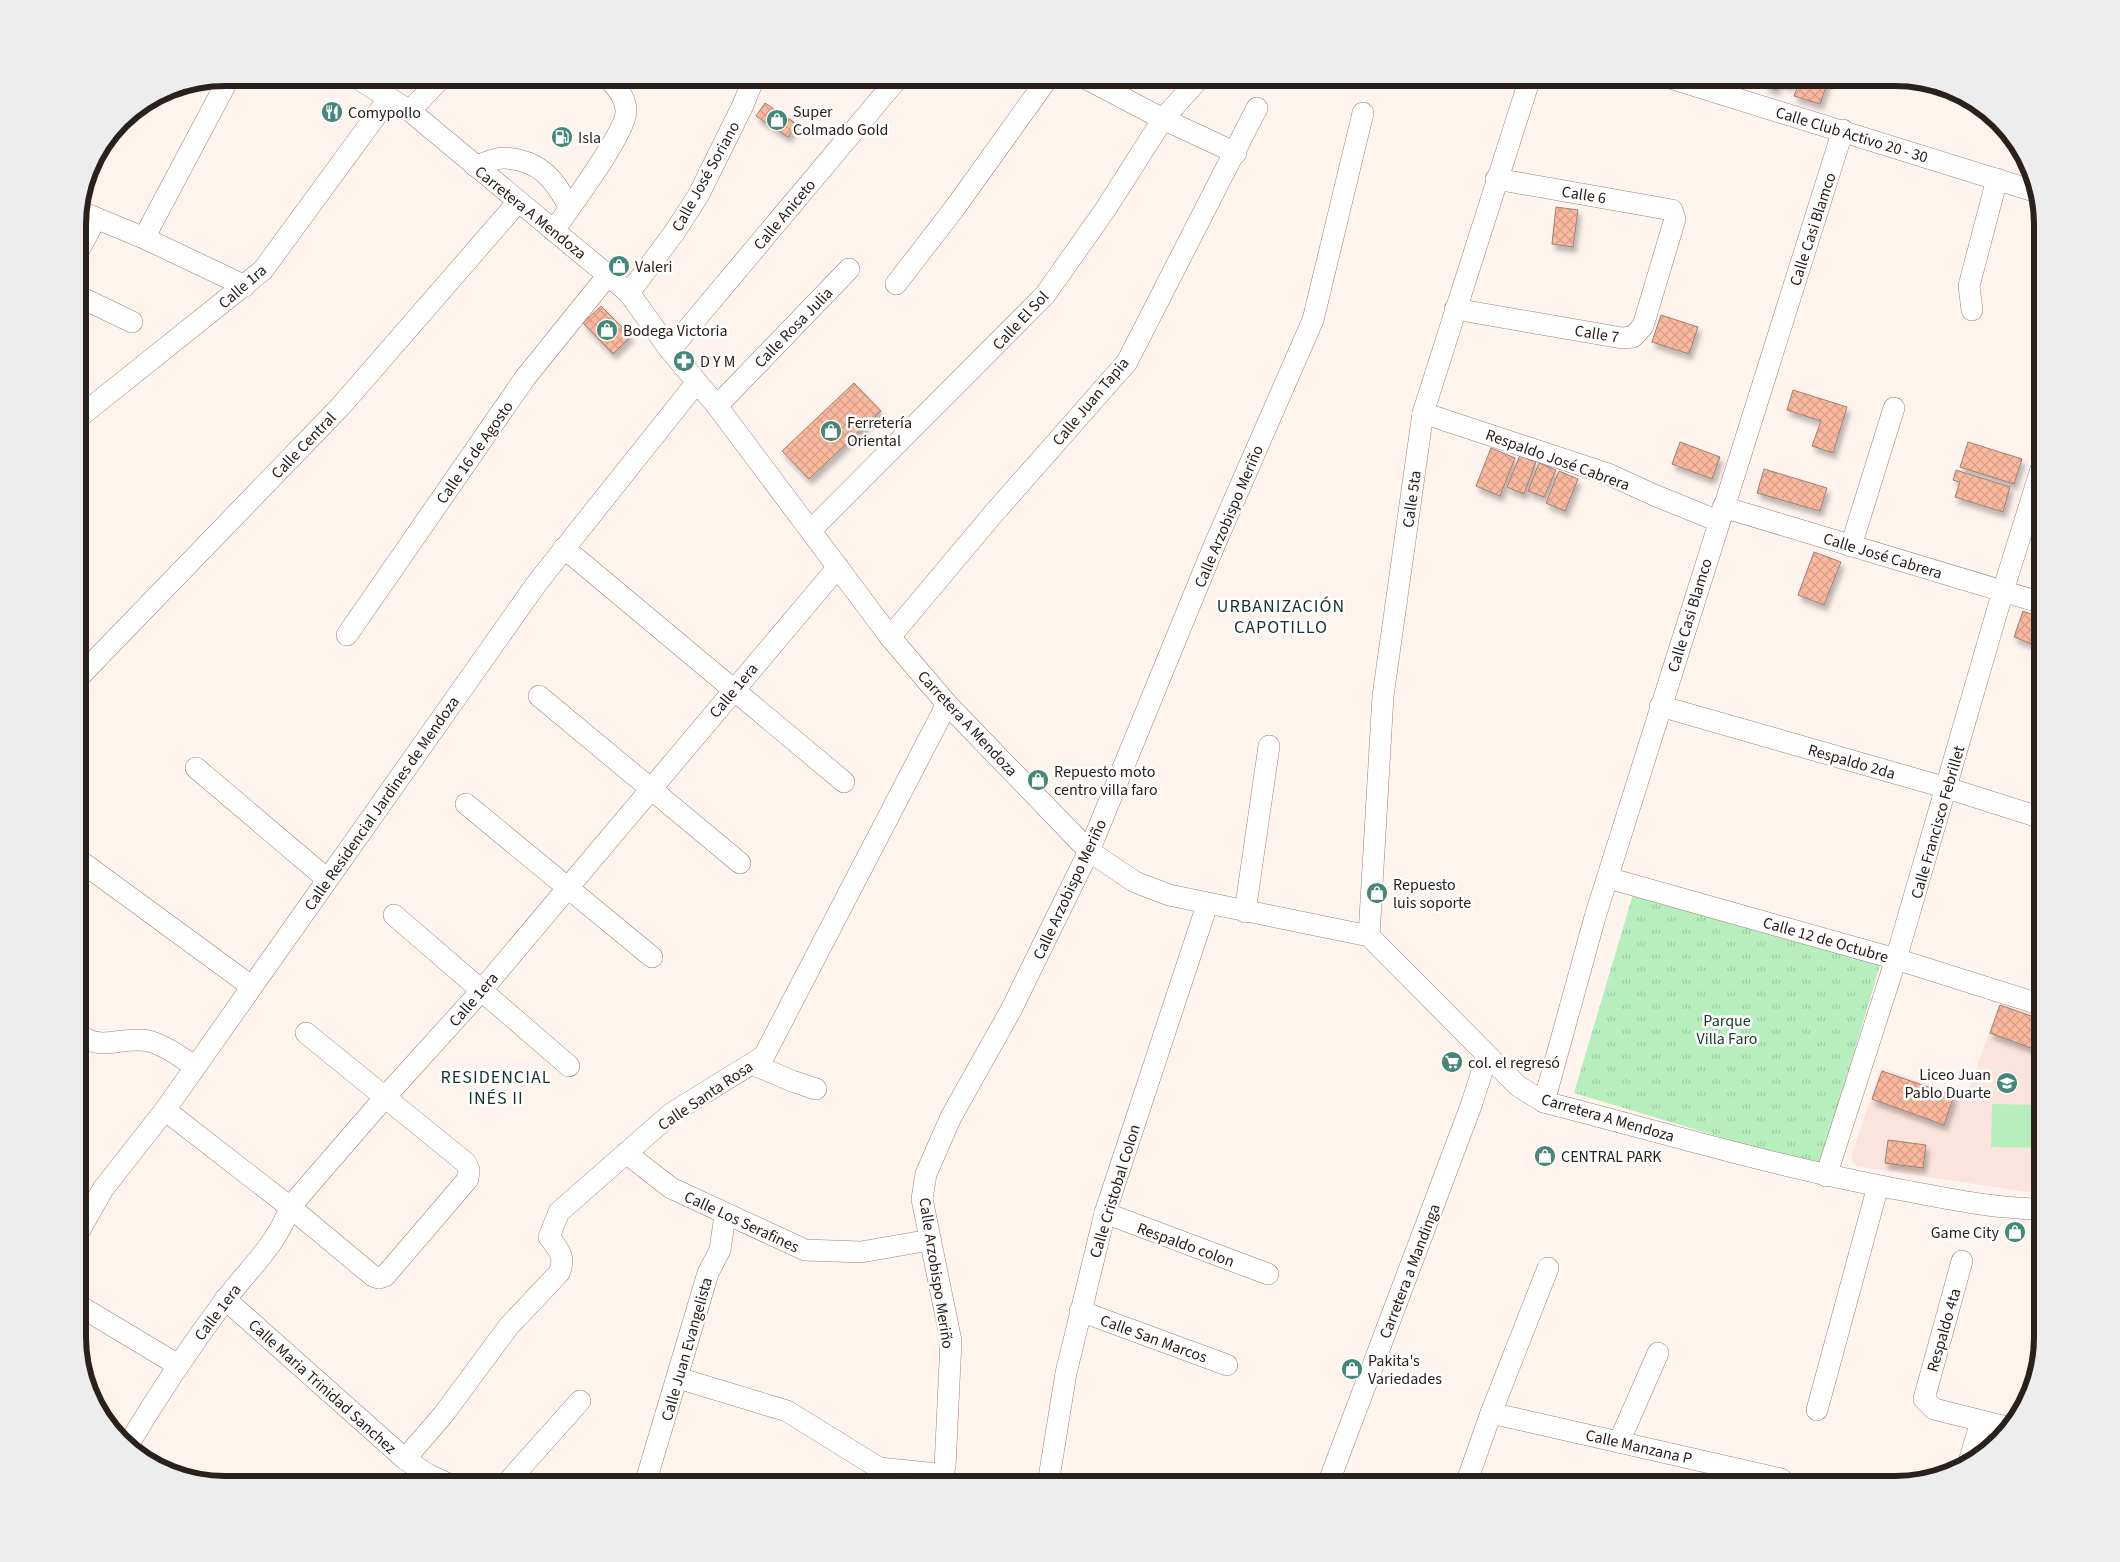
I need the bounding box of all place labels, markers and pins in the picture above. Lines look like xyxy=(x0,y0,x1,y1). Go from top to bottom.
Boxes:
restaurant icon: Comypollo xyxy=(320,100,344,124)
place label: Super Colmado Gold xyxy=(793,101,888,141)
place label: Comypollo xyxy=(348,102,421,124)
shop icon: Super Colmado Gold xyxy=(765,108,789,132)
fuel station icon: Isla xyxy=(550,125,574,149)
place label: Isla xyxy=(578,127,601,149)
shop icon: Valeri xyxy=(607,254,631,278)
place label: Valeri xyxy=(635,256,672,278)
shop icon: Bodega Victoria xyxy=(595,318,619,342)
place label: Bodega Victoria xyxy=(623,320,728,342)
pharmacy icon: D Y M xyxy=(672,349,696,373)
place label: D Y M xyxy=(700,351,736,373)
place label: Ferretería Oriental xyxy=(847,412,912,452)
shop icon: Ferretería Oriental xyxy=(819,419,843,443)
place label: Repuesto moto centro villa faro xyxy=(1054,761,1158,801)
shop icon: Repuesto moto centro villa faro xyxy=(1026,768,1050,792)
place label: Repuesto luis soporte xyxy=(1393,874,1471,914)
shop icon: Repuesto luis soporte xyxy=(1365,881,1389,905)
supermarket icon: col. el regresó xyxy=(1440,1050,1464,1074)
place label: col. el regresó xyxy=(1468,1052,1560,1074)
place label: Liceo Juan Pablo Duarte xyxy=(1904,1064,1991,1104)
school or university icon: Liceo Juan Pablo Duarte xyxy=(1995,1071,2019,1095)
shop icon: CENTRAL PARK xyxy=(1533,1144,1557,1168)
place label: CENTRAL PARK xyxy=(1561,1146,1662,1168)
shop icon: Game City xyxy=(2003,1220,2027,1244)
place label: Game City xyxy=(1931,1222,2000,1244)
place label: Pakita's Variedades xyxy=(1368,1350,1442,1390)
shop icon: Pakita's Variedades xyxy=(1340,1357,1364,1381)

